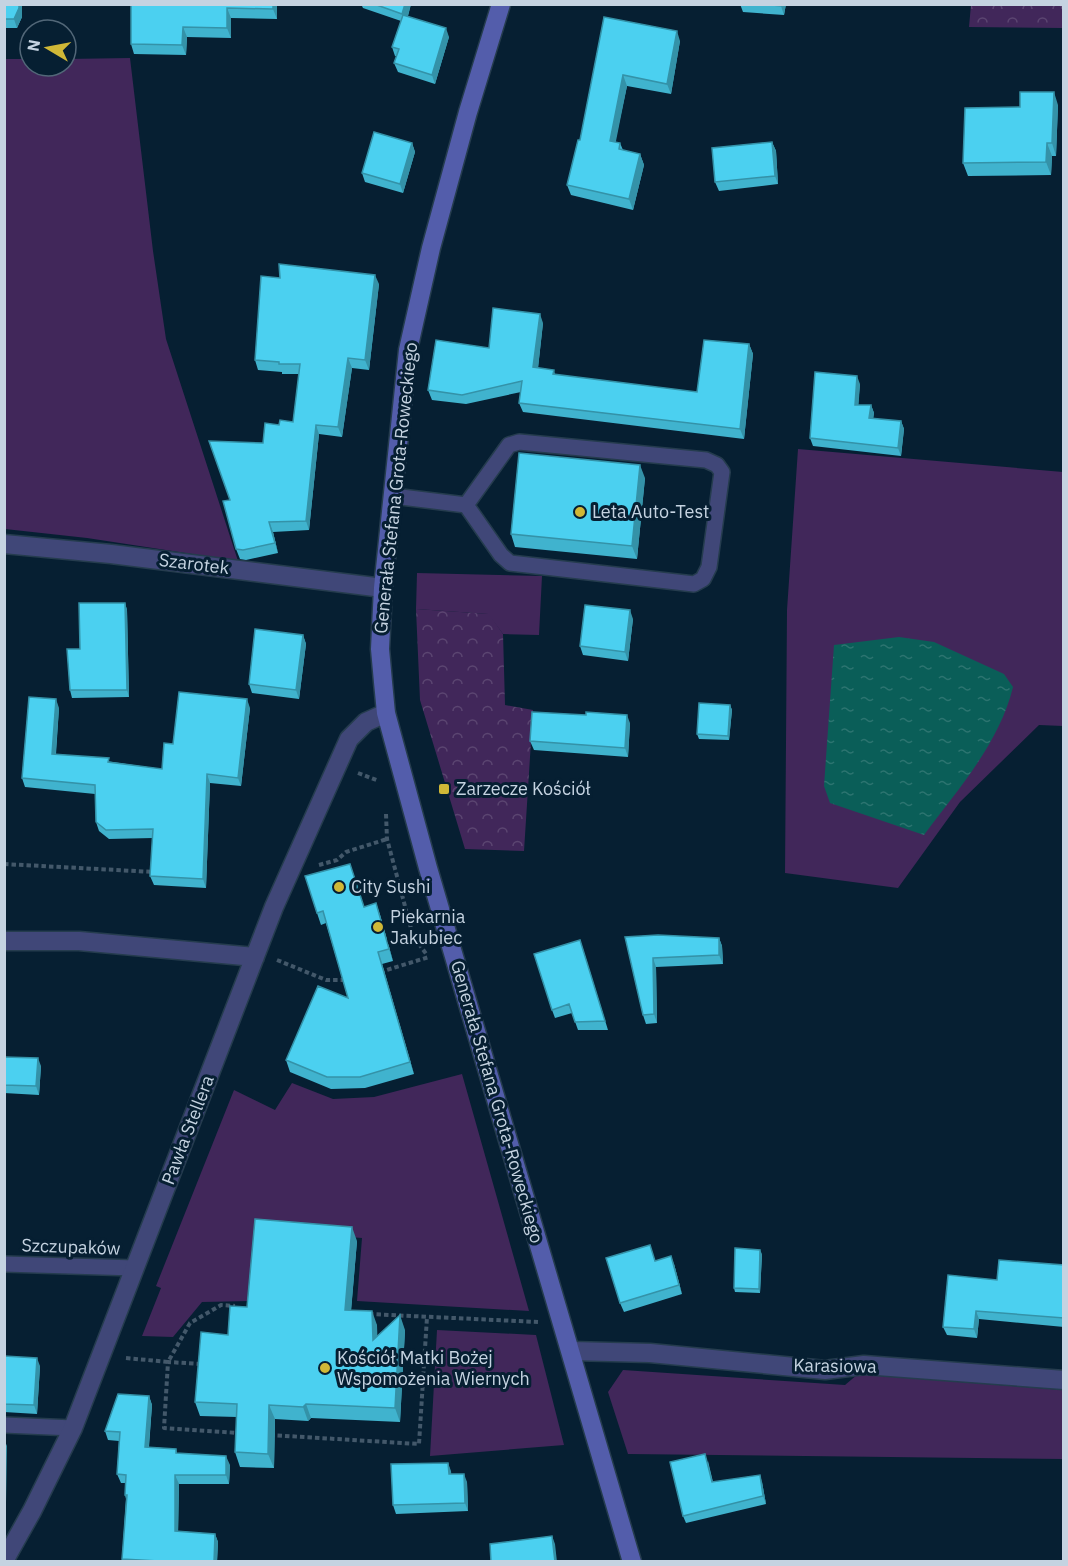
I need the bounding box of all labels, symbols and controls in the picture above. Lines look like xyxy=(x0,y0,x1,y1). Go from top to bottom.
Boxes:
north arrow xyxy=(18,18,78,78)
text: N xyxy=(22,38,44,53)
street label: Generała Stefana Grota-Roweckiego xyxy=(369,341,422,635)
place label: Leta Auto-Test xyxy=(592,500,709,523)
marker: Leta Auto-Test xyxy=(573,505,587,519)
street label: Szarotek xyxy=(158,548,231,579)
place label: Zarzecze Kościół xyxy=(456,777,591,800)
marker: Zarzecze Kościół xyxy=(437,782,451,796)
place label: City Sushi xyxy=(351,875,430,898)
marker: City Sushi xyxy=(332,880,346,894)
place label: Piekarnia Jakubiec xyxy=(390,905,466,949)
marker: Piekarnia Jakubiec xyxy=(371,920,385,934)
street label: Generała Stefana Grota-Roweckiego xyxy=(446,958,549,1246)
street label: Pawła Stellera xyxy=(156,1072,219,1188)
street label: Szczupaków xyxy=(21,1233,121,1260)
place label: Kościół Matki Bożej Wspomożenia Wiernych xyxy=(337,1346,530,1390)
street label: Karasiowa xyxy=(793,1353,877,1378)
marker: Kościół Matki Bożej Wspomożenia Wiernych xyxy=(318,1361,332,1375)

